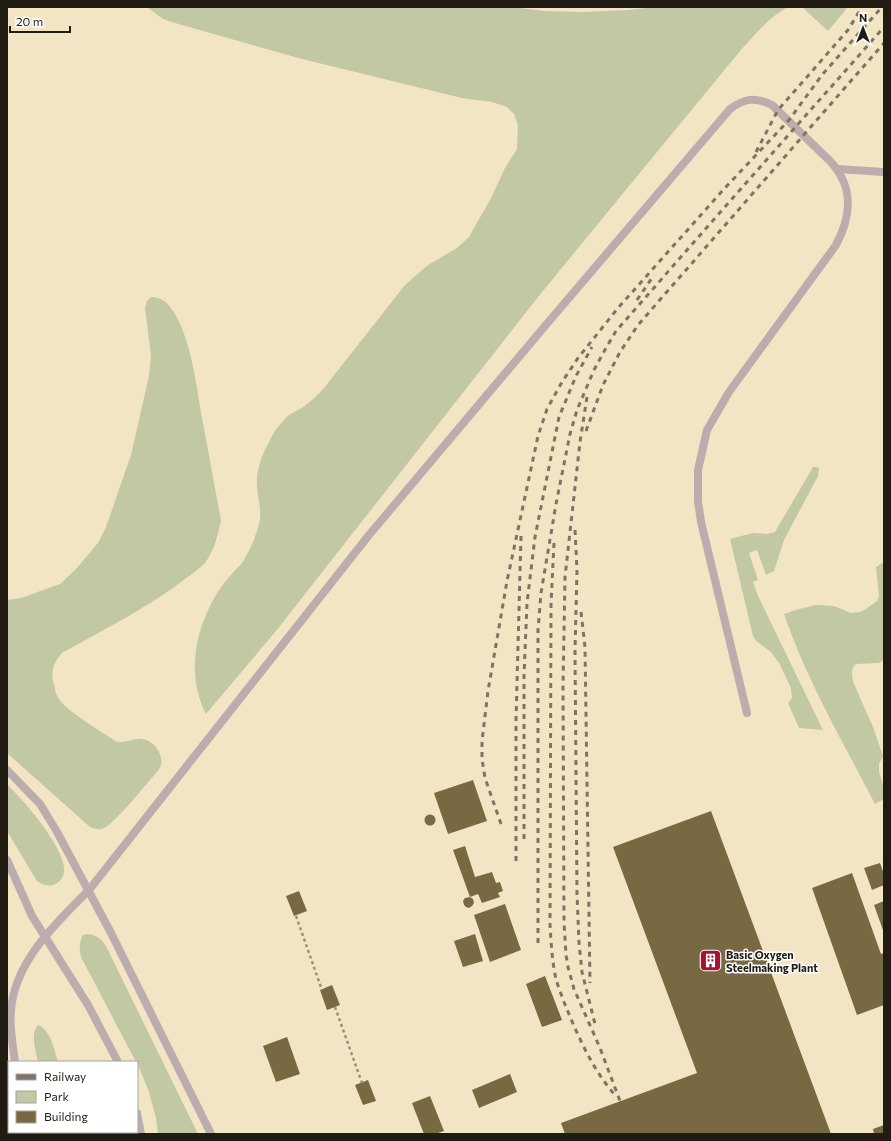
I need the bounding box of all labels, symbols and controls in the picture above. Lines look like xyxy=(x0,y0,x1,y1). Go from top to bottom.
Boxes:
scale bar xyxy=(10,8,70,34)
north arrow xyxy=(843,8,883,48)
text: N xyxy=(859,11,867,24)
text: 20 m xyxy=(16,14,43,28)
building icon: Basic Oxygen Steelmaking Plant xyxy=(698,947,724,973)
place label: Basic Oxygen Steelmaking Plant xyxy=(726,948,818,974)
legend xyxy=(8,1061,138,1133)
text: Railway xyxy=(44,1069,86,1083)
text: Park xyxy=(44,1089,70,1103)
text: Building xyxy=(44,1109,88,1123)

